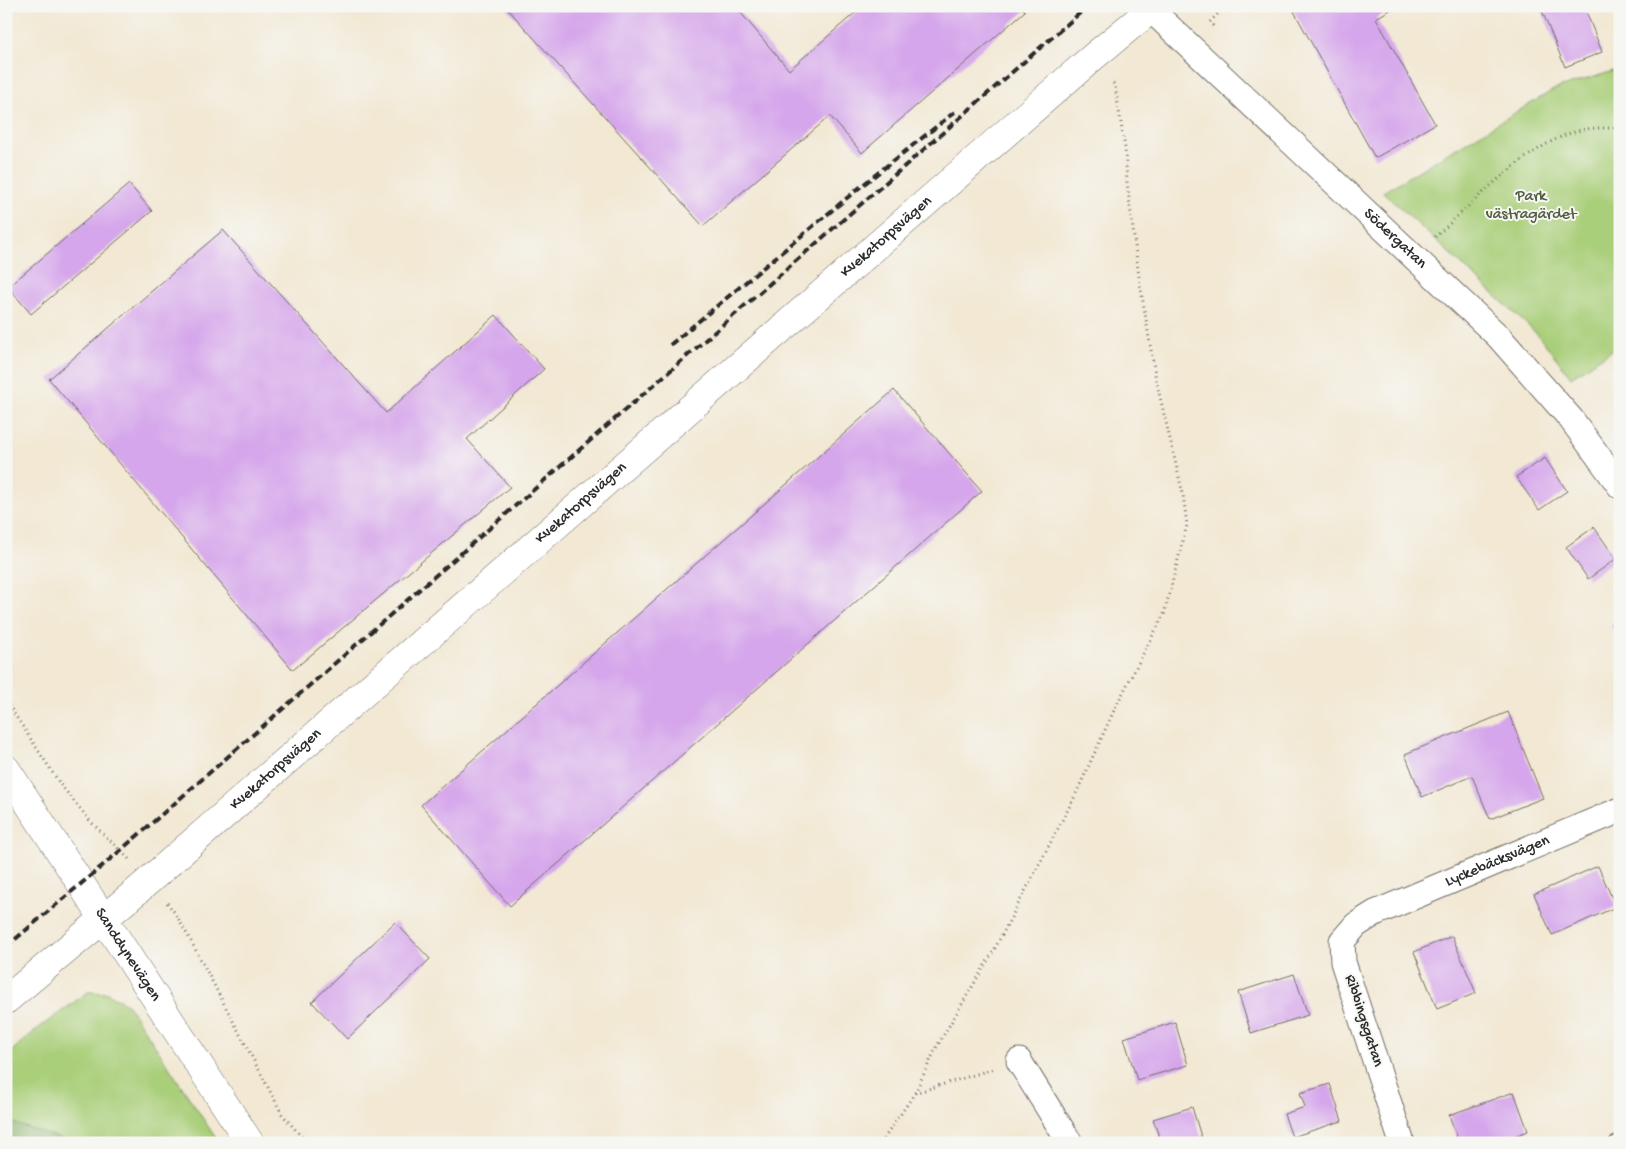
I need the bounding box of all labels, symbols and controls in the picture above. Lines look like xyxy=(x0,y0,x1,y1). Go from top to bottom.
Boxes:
park label: Park västragärdet xyxy=(1486,188,1578,225)
street label: Kvekatorpsvägen xyxy=(837,192,936,282)
street label: Södergatan xyxy=(1359,205,1431,274)
street label: Kvekatorpsvägen xyxy=(532,458,631,549)
street label: Kvekatorpsvägen xyxy=(226,724,326,815)
street label: Lyckebäcksvägen xyxy=(1442,831,1553,892)
street label: Sanddynevägen xyxy=(90,905,165,1005)
street label: Ribbingsgatan xyxy=(1339,973,1387,1070)

